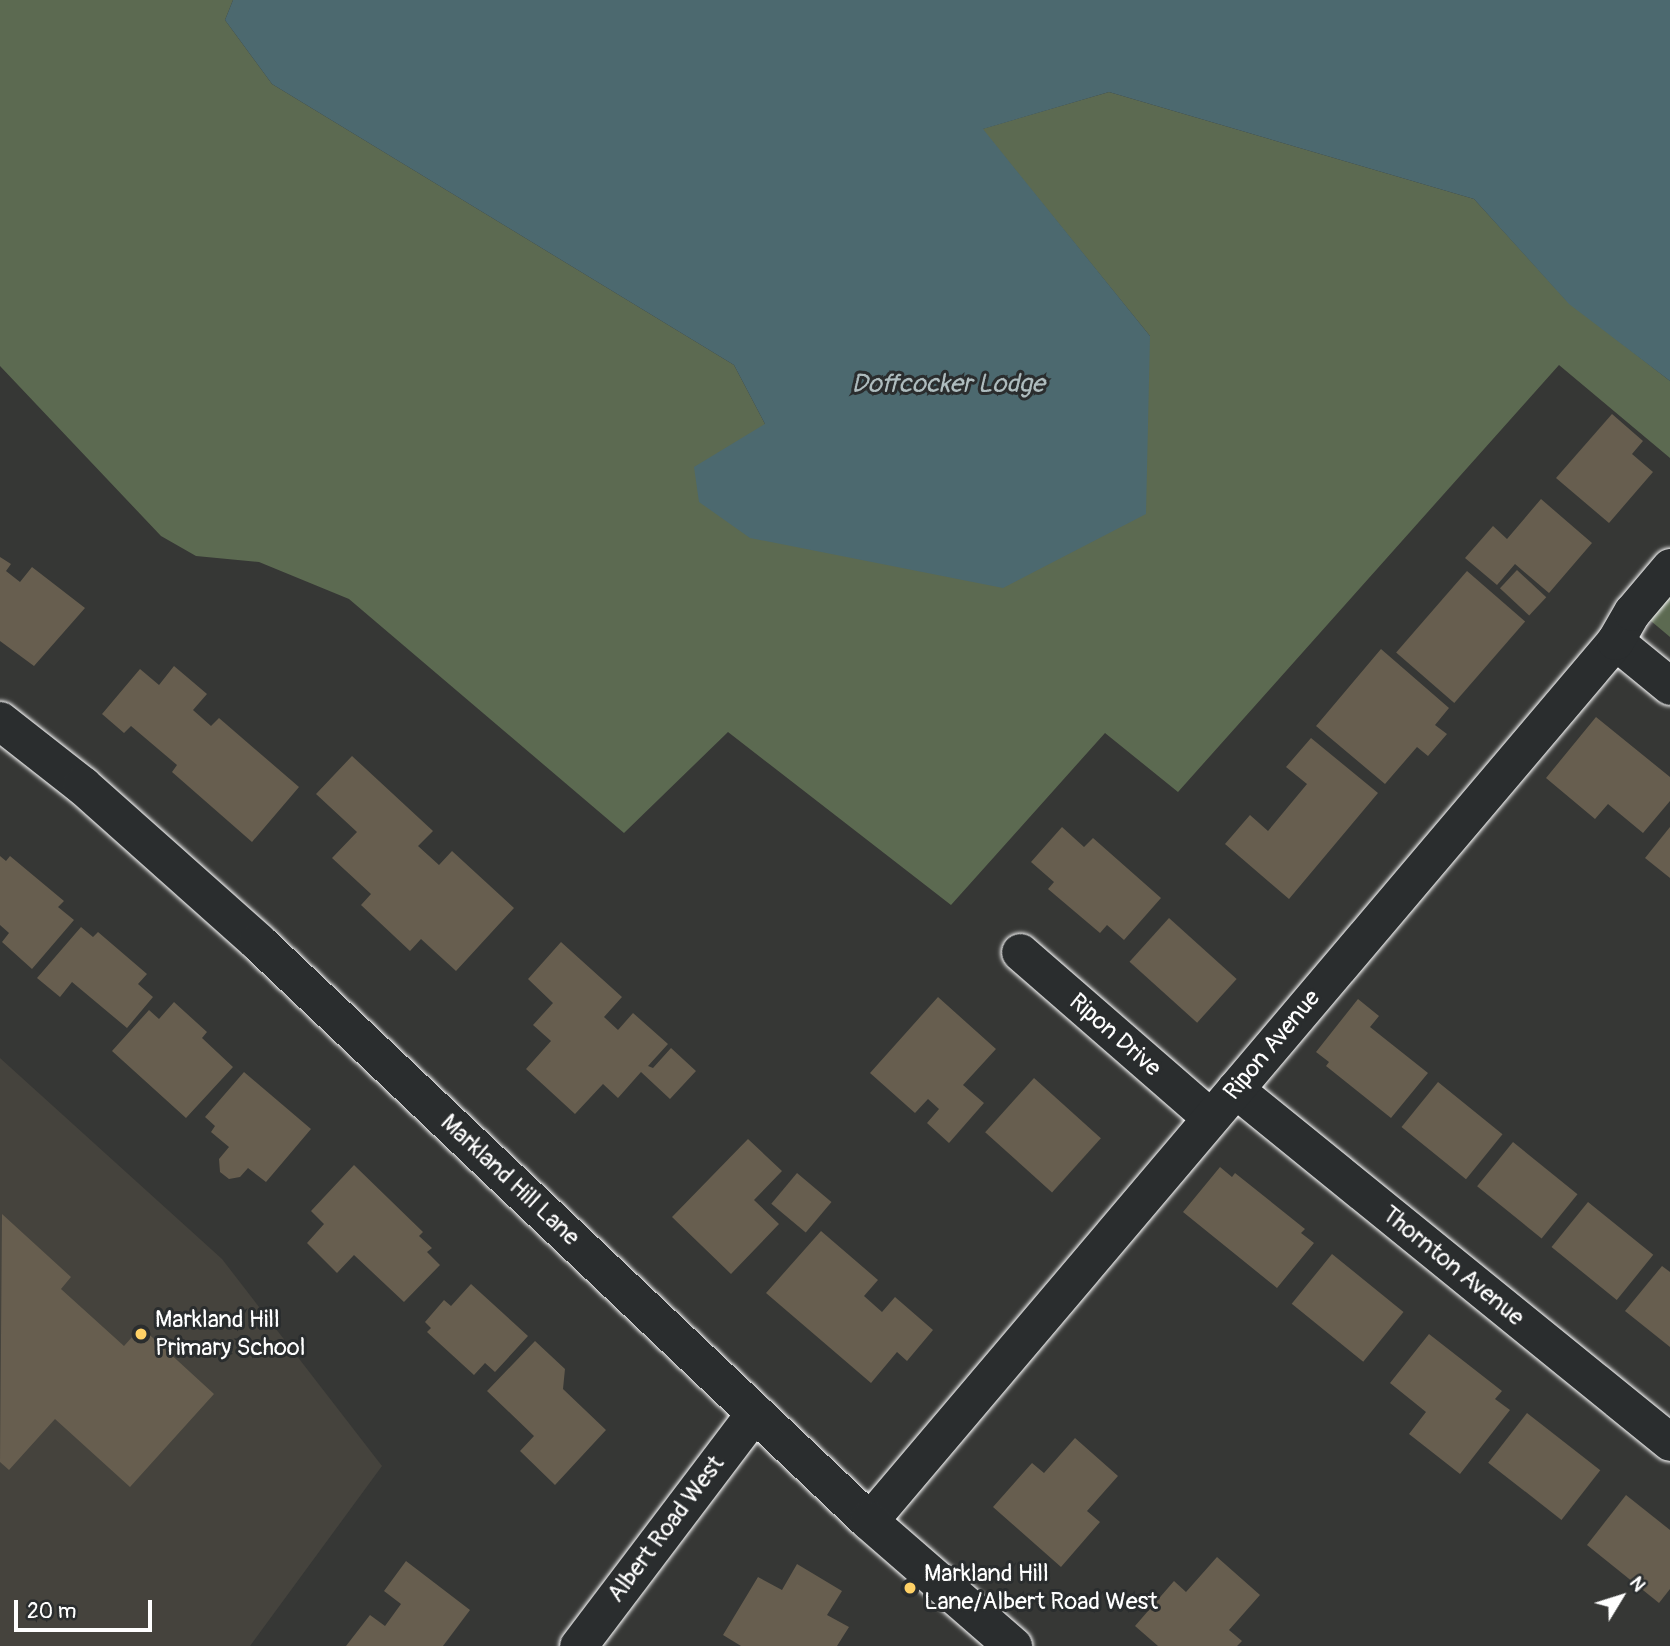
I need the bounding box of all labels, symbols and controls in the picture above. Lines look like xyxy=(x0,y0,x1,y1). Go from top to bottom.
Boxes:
water label: Doffcocker Lodge xyxy=(851,369,1045,401)
street label: Ripon Avenue xyxy=(1218,984,1326,1106)
street label: Ripon Drive xyxy=(1063,987,1167,1083)
street label: Markland Hill Lane xyxy=(435,1108,585,1252)
street label: Thornton Avenue xyxy=(1376,1200,1530,1332)
place label: Markland Hill Primary School xyxy=(155,1306,305,1362)
marker: Markland Hill Primary School xyxy=(133,1326,149,1342)
street label: Albert Road West xyxy=(602,1450,730,1608)
place label: Markland Hill Lane/Albert Road West xyxy=(924,1560,1158,1616)
north arrow xyxy=(1586,1562,1656,1632)
text: N xyxy=(1624,1572,1651,1597)
marker: Markland Hill Lane/Albert Road West xyxy=(902,1580,918,1596)
scale bar xyxy=(18,1586,156,1630)
text: 20 m xyxy=(27,1598,76,1625)

